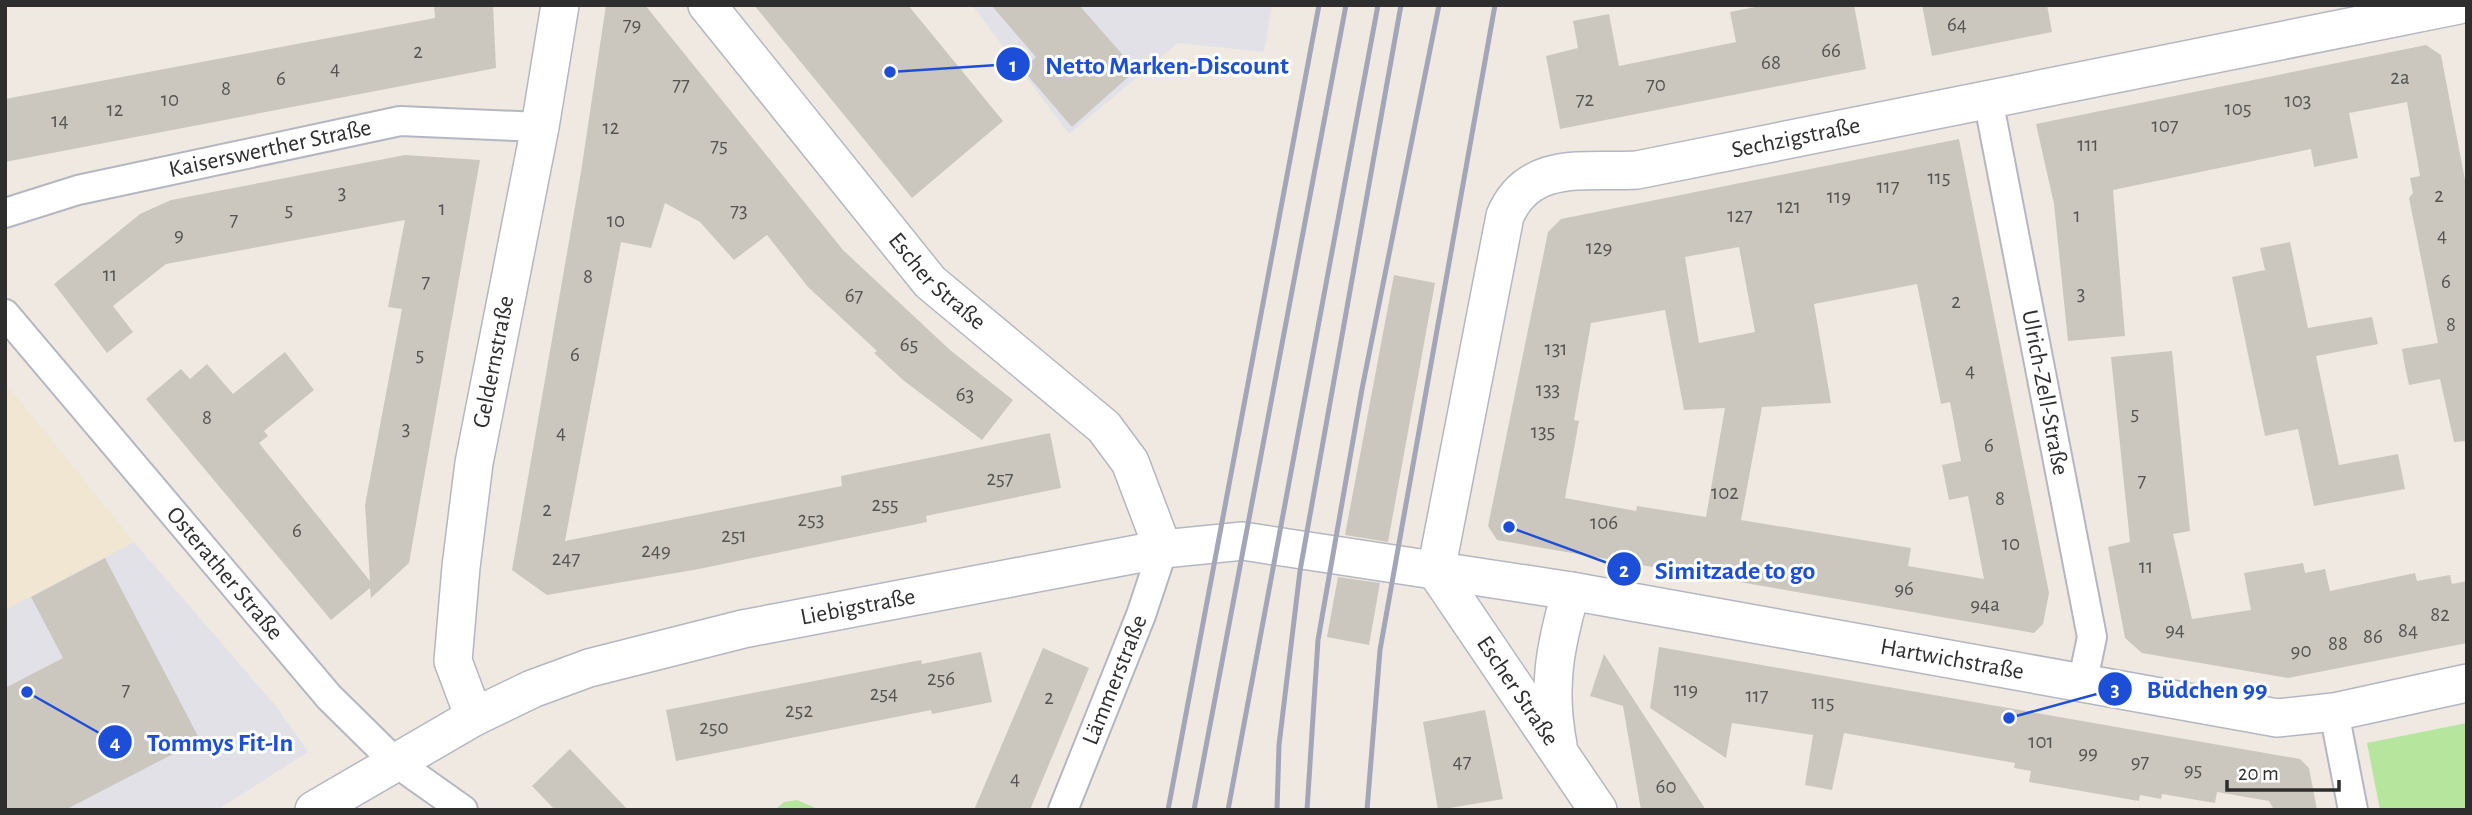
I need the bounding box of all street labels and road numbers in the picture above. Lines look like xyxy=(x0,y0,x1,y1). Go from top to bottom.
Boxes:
street label: Sechzigstraße xyxy=(1729,113,1862,163)
street label: Kaiserswerther Straße xyxy=(167,116,373,182)
street label: Escher Straße xyxy=(884,228,990,335)
street label: Geldernstraße xyxy=(469,294,519,430)
street label: Ulrich-Zell-Straße xyxy=(2017,308,2072,477)
street label: Osterather Straße xyxy=(162,502,287,645)
street label: Liebigstraße xyxy=(798,584,917,630)
street label: Lämmerstraße xyxy=(1078,612,1152,748)
street label: Escher Straße xyxy=(1472,632,1563,750)
street label: Hartwichstraße xyxy=(1878,635,2026,684)

